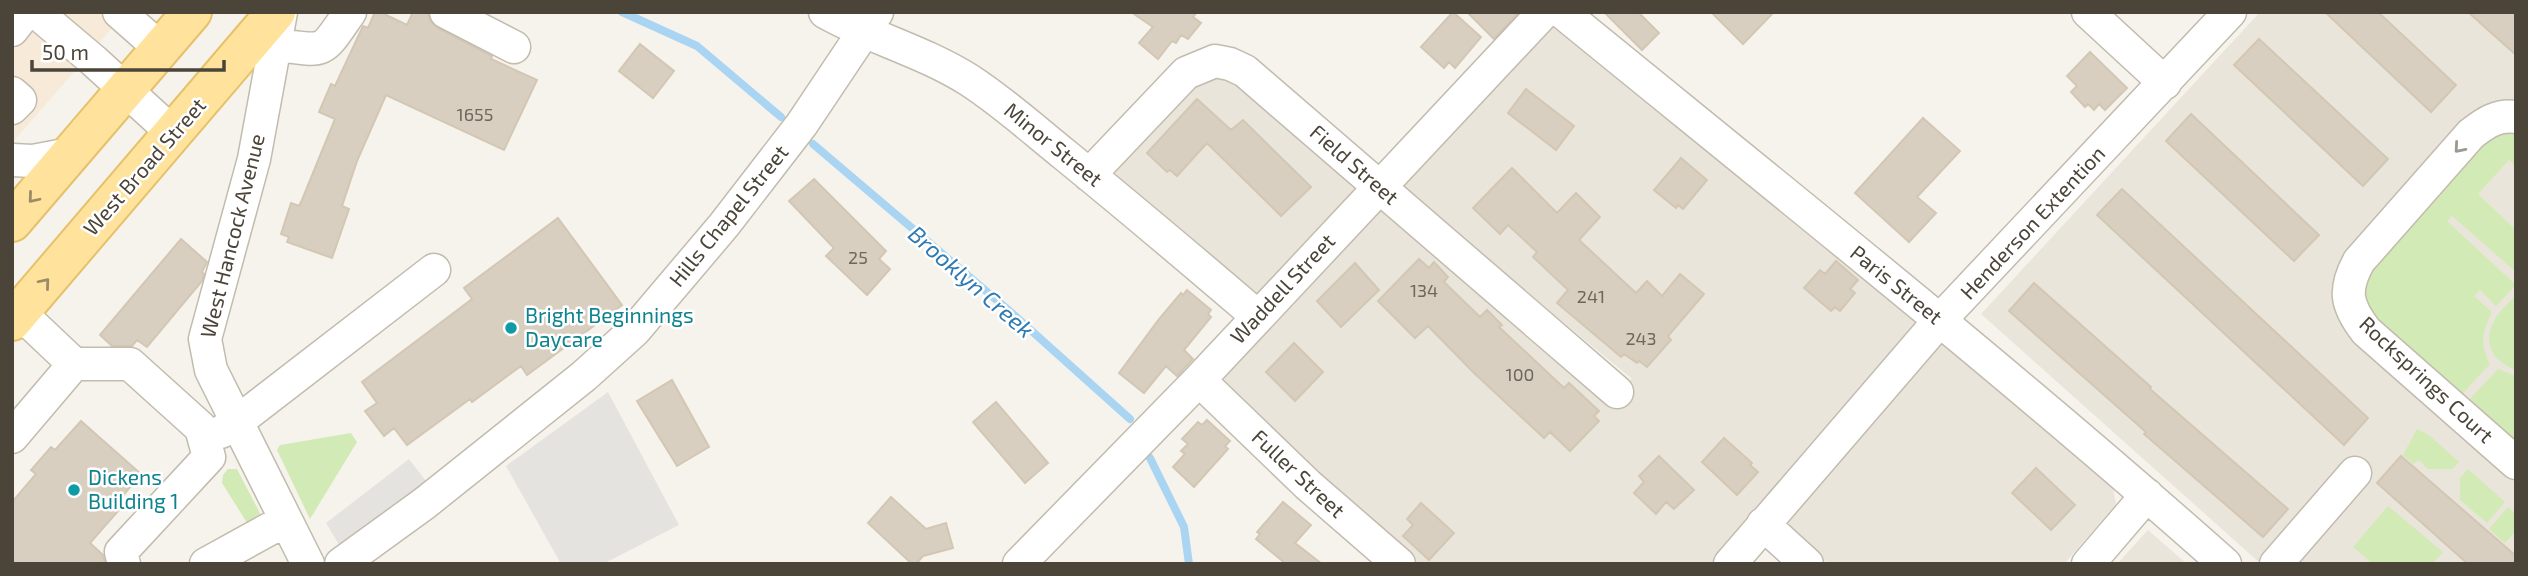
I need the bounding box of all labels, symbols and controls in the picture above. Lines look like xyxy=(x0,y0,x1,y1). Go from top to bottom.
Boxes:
scale bar xyxy=(32,28,224,72)
text: 50 m xyxy=(42,39,89,64)
street label: West Broad Street xyxy=(77,92,210,240)
street label: Minor Street xyxy=(1000,97,1108,191)
house number: 1655 xyxy=(457,103,493,125)
street label: Field Street xyxy=(1306,119,1404,209)
street label: West Hancock Avenue xyxy=(194,131,269,340)
street label: Hills Chapel Street xyxy=(663,139,793,291)
street label: Henderson Extention xyxy=(1954,140,2109,304)
one-way arrow xyxy=(2455,140,2467,153)
one-way arrow xyxy=(29,190,41,203)
water label: Brooklyn Creek xyxy=(903,219,1040,343)
street label: Waddell Street xyxy=(1224,228,1339,348)
street label: Paris Street xyxy=(1846,239,1948,329)
house number: 25 xyxy=(848,246,868,268)
one-way arrow xyxy=(37,279,49,292)
house number: 134 xyxy=(1410,279,1438,301)
house number: 241 xyxy=(1577,285,1605,307)
place label: Bright Beginnings Daycare xyxy=(525,302,694,351)
street label: Rocksprings Court xyxy=(2355,310,2499,447)
marker: Bright Beginnings Daycare xyxy=(503,320,519,336)
house number: 243 xyxy=(1625,327,1657,349)
house number: 100 xyxy=(1506,363,1534,385)
street label: Fuller Street xyxy=(1247,424,1351,522)
place label: Dickens Building 1 xyxy=(88,464,179,513)
marker: Dickens Building 1 xyxy=(66,482,82,498)

